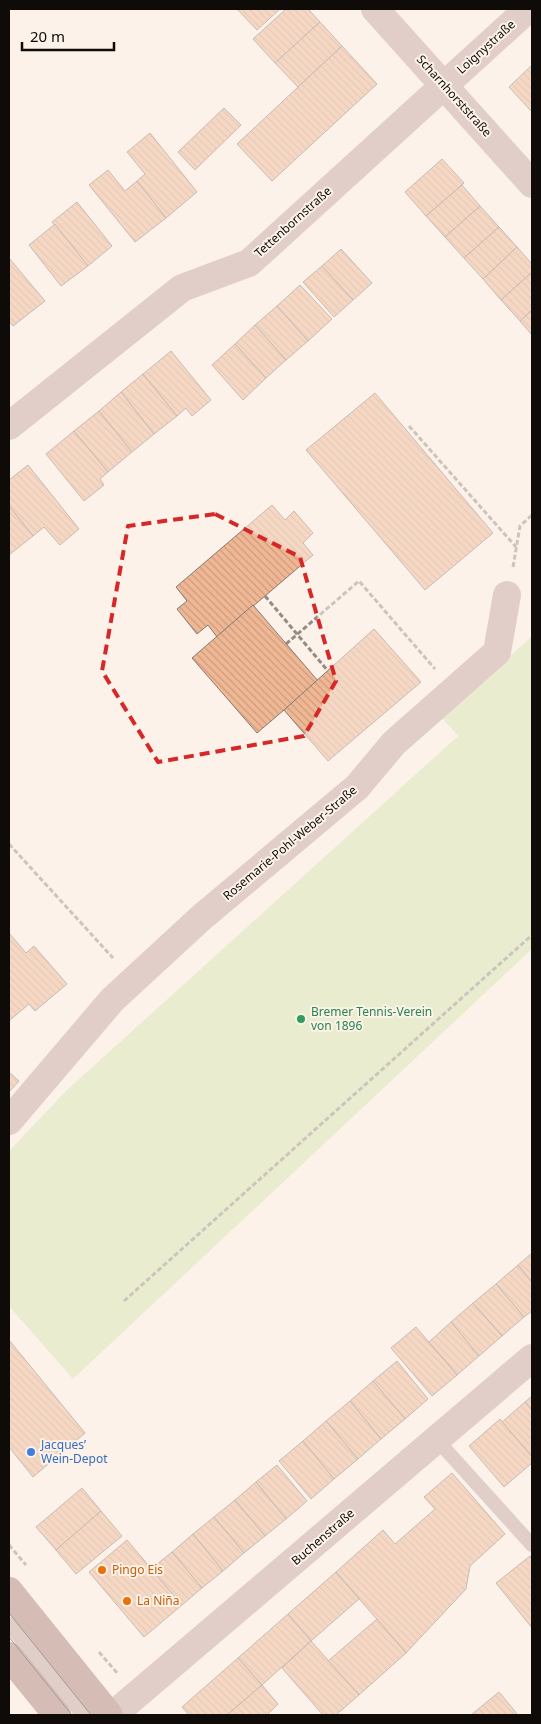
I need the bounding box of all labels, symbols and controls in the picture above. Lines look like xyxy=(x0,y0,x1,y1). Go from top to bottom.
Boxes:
street label: Loignystraße xyxy=(453,16,519,78)
scale bar xyxy=(22,20,115,52)
text: 20 m xyxy=(30,26,65,46)
street label: Scharnhorststraße xyxy=(413,51,496,140)
street label: Tettenbornstraße xyxy=(250,182,335,261)
street label: Rosemarie-Pohl-Weber-Straße xyxy=(219,781,360,904)
place label: Bremer Tennis-Verein von 1896 xyxy=(311,1003,432,1034)
marker: Bremer Tennis-Verein von 1896 xyxy=(295,1013,307,1025)
place label: Jacques’ Wein-Depot xyxy=(40,1436,108,1467)
marker: Jacques’ Wein-Depot xyxy=(25,1446,37,1458)
street label: Buchenstraße xyxy=(287,1504,358,1569)
place label: Pingo Eis xyxy=(112,1561,163,1578)
marker: Pingo Eis xyxy=(96,1564,108,1576)
place label: La Niña xyxy=(137,1592,180,1609)
marker: La Niña xyxy=(121,1595,133,1607)

